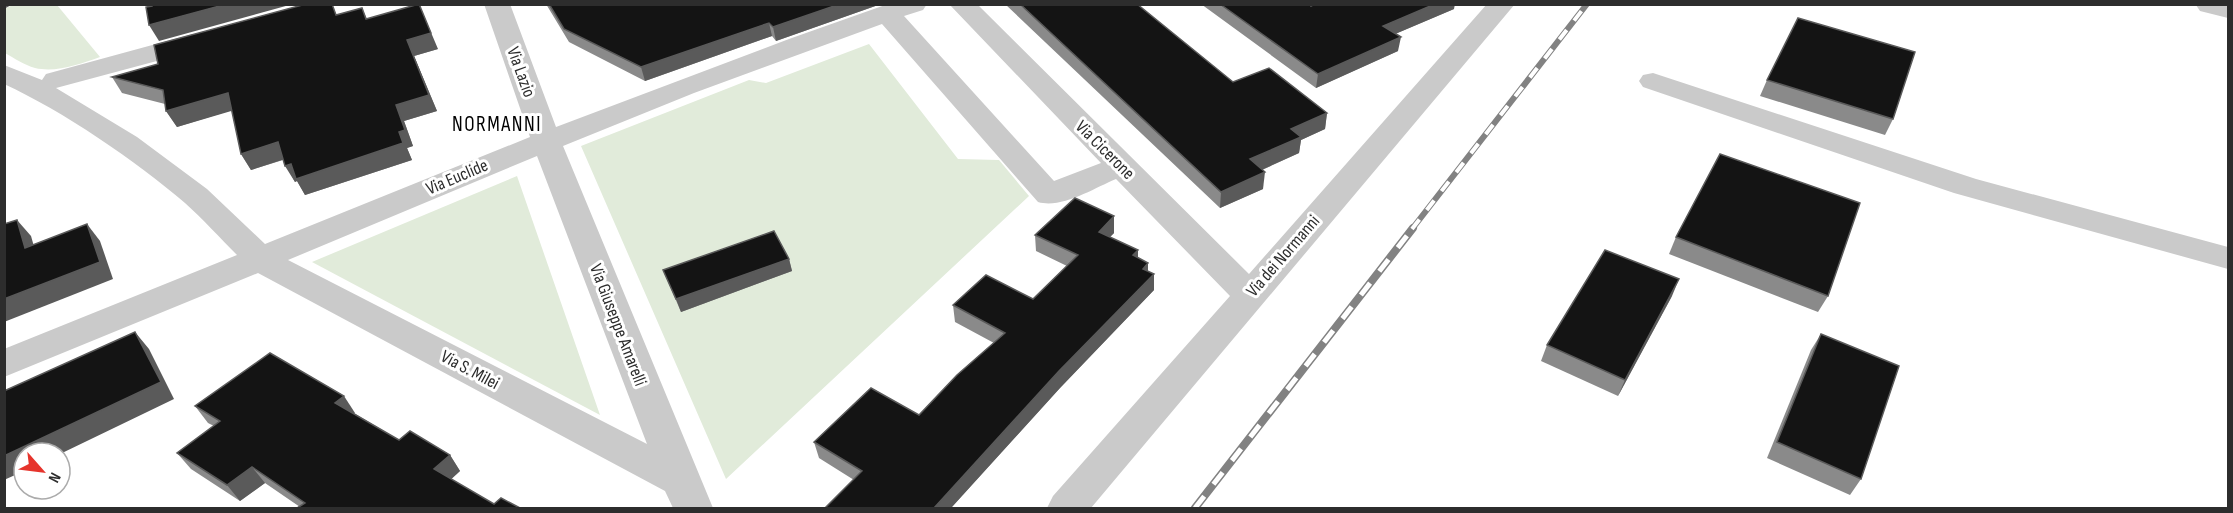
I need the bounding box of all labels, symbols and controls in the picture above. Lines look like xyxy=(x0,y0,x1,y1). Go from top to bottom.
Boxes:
street label: Via Lazio xyxy=(502,44,540,100)
district label: NORMANNI xyxy=(452,112,542,137)
street label: Via Cicerone xyxy=(1071,116,1139,184)
street label: Via Euclide xyxy=(423,155,491,199)
street label: Via dei Normanni xyxy=(1242,211,1324,301)
street label: Via Giuseppe Amarelli xyxy=(585,261,651,389)
street label: Via S. Milei xyxy=(437,346,503,394)
north arrow xyxy=(12,441,72,501)
text: N xyxy=(44,469,64,486)

